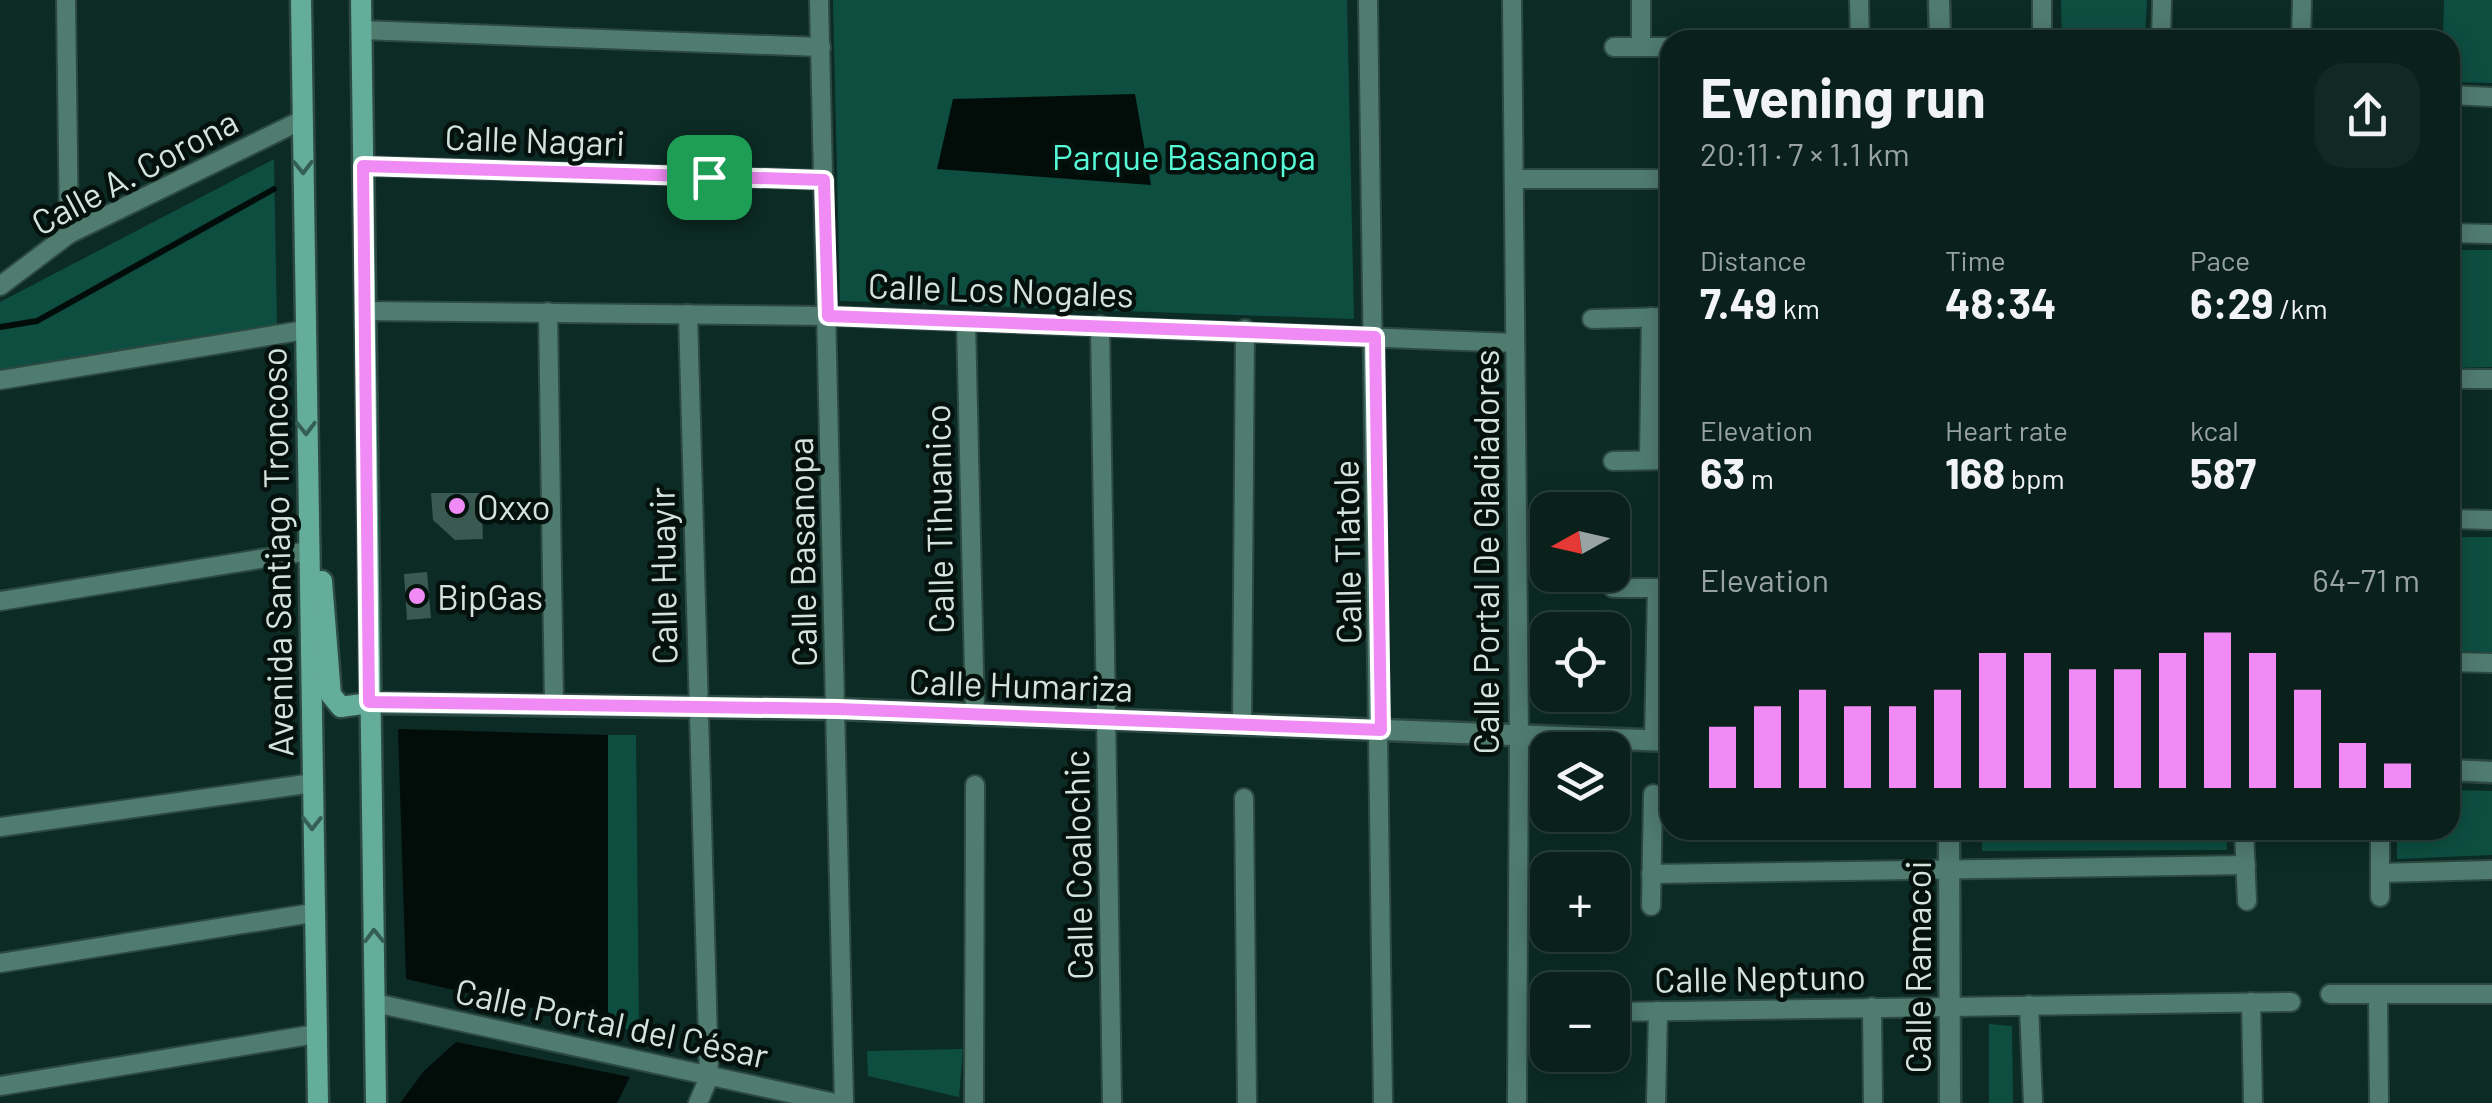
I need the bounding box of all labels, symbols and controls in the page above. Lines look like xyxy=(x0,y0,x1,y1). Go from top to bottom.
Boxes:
text: Evening run xyxy=(1700,63,1986,129)
button: share xyxy=(2315,63,2420,168)
street label: Calle A. Corona xyxy=(24,99,244,243)
street label: Calle Nagari xyxy=(444,115,626,163)
text: 20:11 · 7 × 1.1 km xyxy=(1700,134,1910,172)
pin xyxy=(667,135,752,220)
park label: Parque Basanopa xyxy=(1052,135,1316,177)
icon: arrive xyxy=(682,150,737,205)
one-way arrow xyxy=(292,160,314,176)
text: Distance xyxy=(1700,243,1807,277)
text: Time xyxy=(1945,243,2006,277)
text: Pace xyxy=(2190,243,2250,277)
street label: Calle Los Nogales xyxy=(867,263,1135,315)
text: 7.49 xyxy=(1700,277,1777,327)
text: 48:34 xyxy=(1945,277,2057,327)
text: 6:29 xyxy=(2190,277,2274,327)
text: km xyxy=(1777,291,1820,325)
text: /km xyxy=(2274,291,2328,325)
street label: Avenida Santiago Troncoso xyxy=(251,347,301,757)
street label: Calle Portal De Gladiadores xyxy=(1464,349,1506,755)
street label: Calle Tihuanico xyxy=(915,404,961,634)
text: Elevation xyxy=(1700,413,1813,447)
text: Heart rate xyxy=(1945,413,2068,447)
text: kcal xyxy=(2190,413,2239,447)
one-way arrow xyxy=(296,420,317,436)
street label: Calle Basanopa xyxy=(778,437,824,667)
text: 63 xyxy=(1700,447,1745,497)
text: 168 xyxy=(1945,447,2005,497)
text: 587 xyxy=(2190,447,2256,497)
street label: Calle Tlatole xyxy=(1323,459,1369,645)
text: m xyxy=(1745,461,1774,495)
text: bpm xyxy=(2005,461,2065,495)
place label: Oxxo xyxy=(477,485,551,527)
street label: Calle Huayir xyxy=(639,487,685,665)
north arrow xyxy=(1530,492,1630,592)
map controls xyxy=(1530,492,1630,1072)
marker: Oxxo xyxy=(446,495,468,517)
text: Elevation xyxy=(1700,560,1829,598)
text: 64–71 m xyxy=(2312,560,2420,598)
place label: BipGas xyxy=(437,575,543,617)
marker: BipGas xyxy=(406,585,428,607)
button: locate xyxy=(1530,612,1630,712)
street label: Calle Humariza xyxy=(908,659,1134,709)
button: layers xyxy=(1530,732,1630,832)
street label: Calle Coalochic xyxy=(1054,750,1100,980)
one-way arrow xyxy=(301,816,323,831)
button: + xyxy=(1530,852,1630,952)
street label: Calle Ramacoi xyxy=(1896,861,1938,1073)
one-way arrow xyxy=(363,927,384,943)
street label: Calle Neptuno xyxy=(1654,954,1866,1000)
street label: Calle Portal del César xyxy=(452,968,772,1076)
button: − xyxy=(1530,972,1630,1072)

